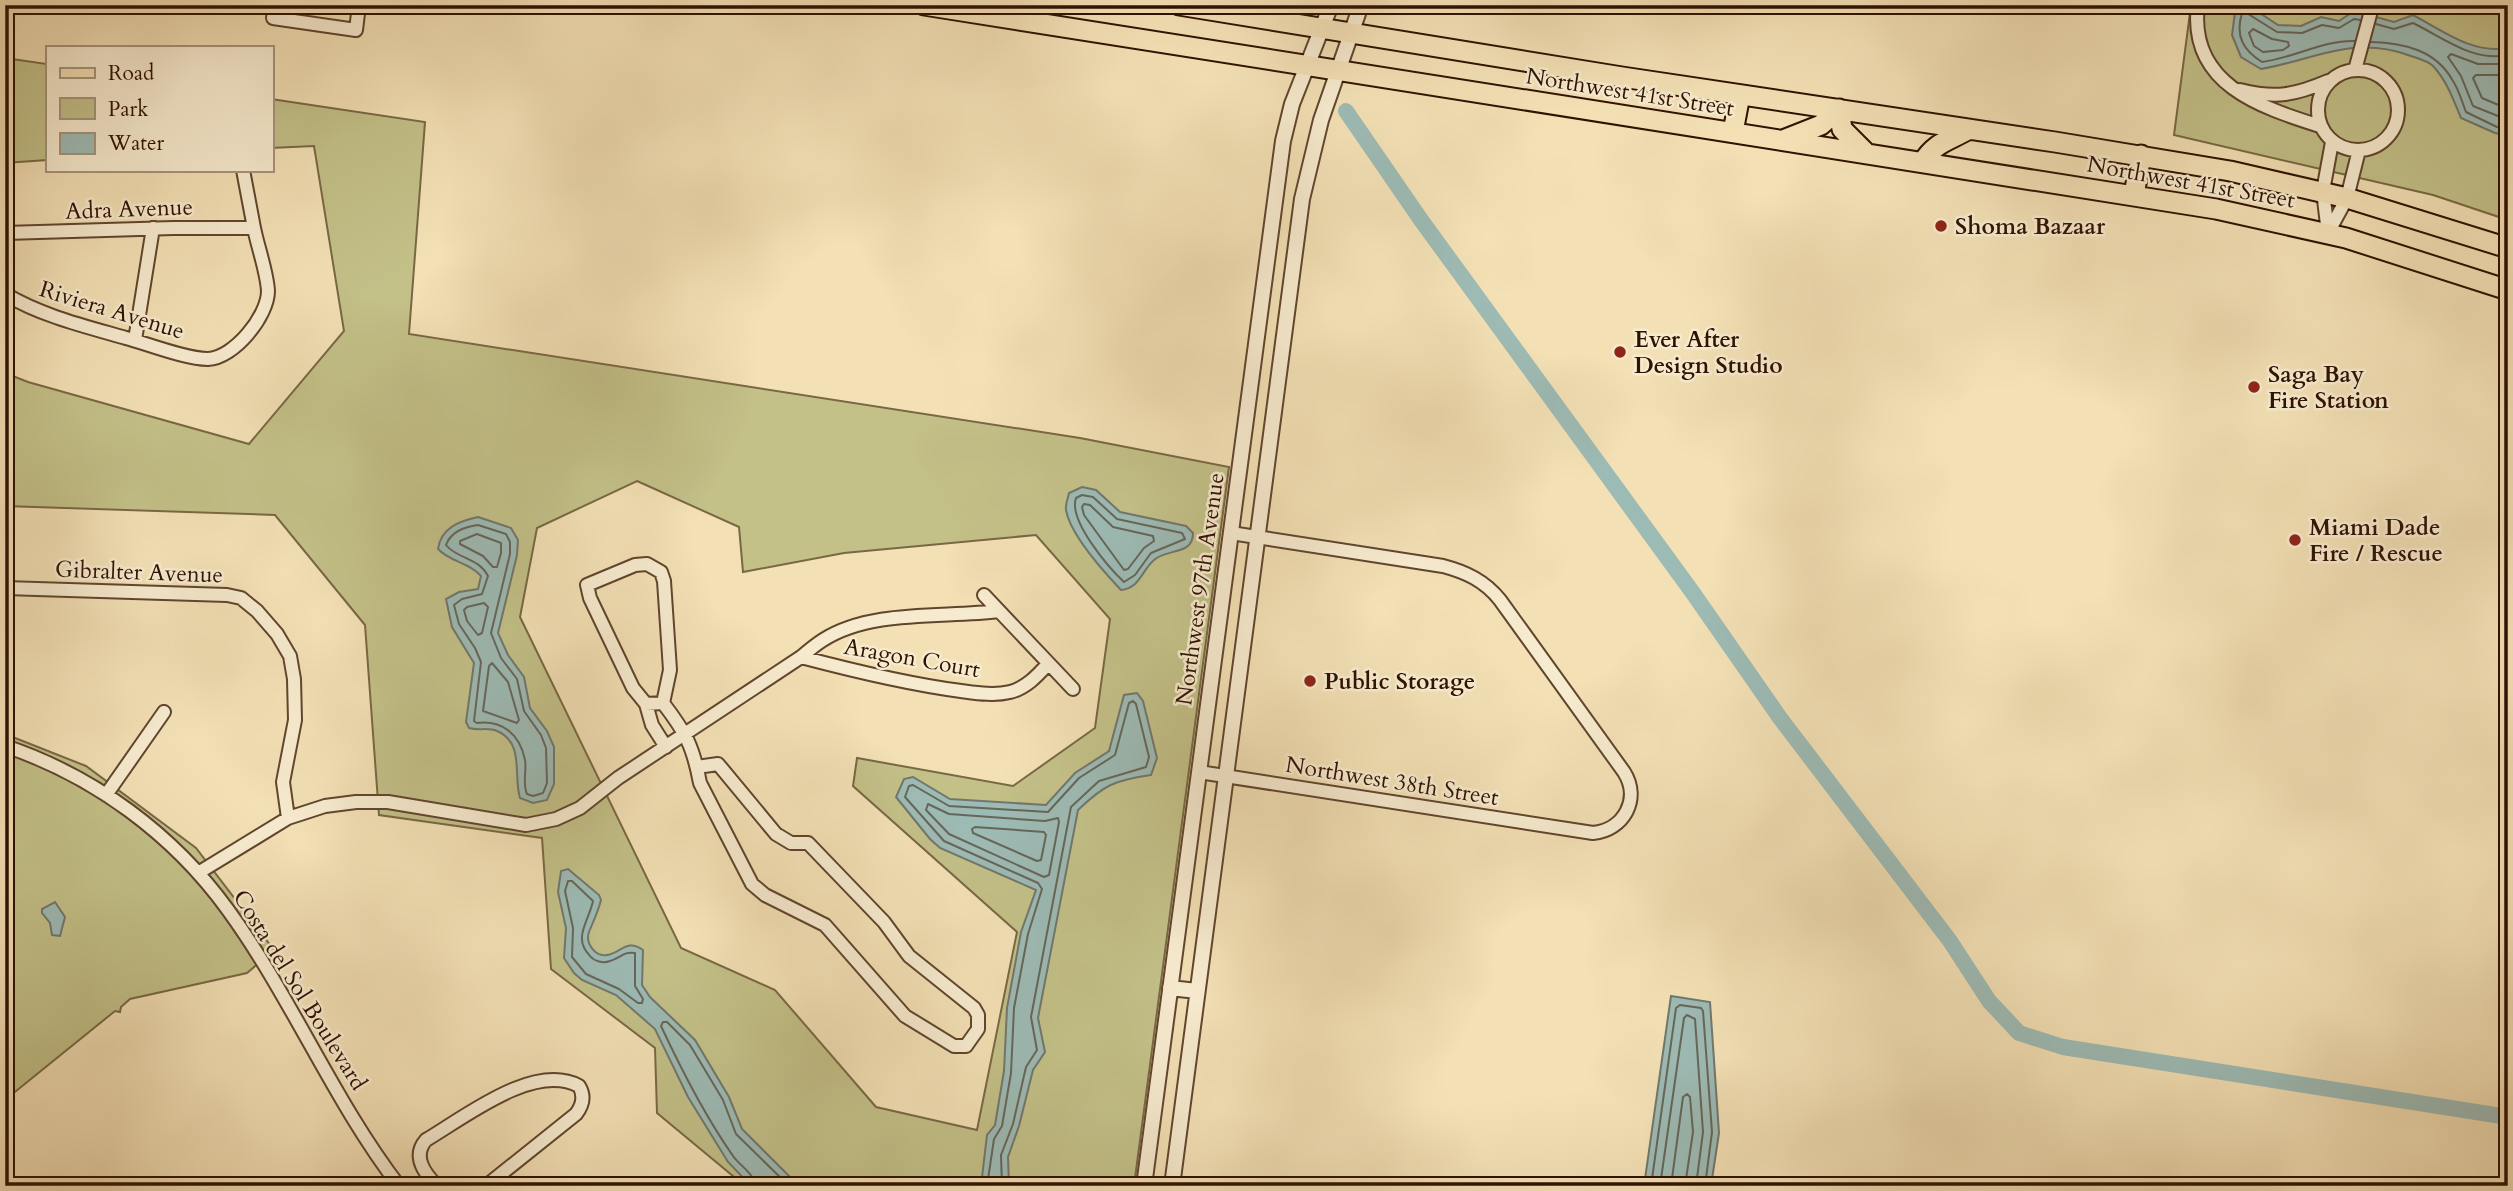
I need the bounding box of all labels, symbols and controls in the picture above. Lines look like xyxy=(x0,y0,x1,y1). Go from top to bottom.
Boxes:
legend xyxy=(46,46,273,172)
text: Road xyxy=(108,59,154,88)
street label: Northwest 41st Street xyxy=(1524,60,1736,124)
text: Park xyxy=(108,95,149,124)
text: Water xyxy=(107,129,164,158)
street label: Northwest 41st Street xyxy=(2085,148,2297,216)
street label: Adra Avenue xyxy=(65,191,193,227)
place label: Shoma Bazaar xyxy=(1955,211,2106,242)
marker: Shoma Bazaar xyxy=(1933,218,1949,234)
street label: Riviera Avenue xyxy=(36,273,188,347)
place label: Ever After Design Studio xyxy=(1634,324,1783,381)
marker: Ever After Design Studio xyxy=(1612,344,1628,360)
place label: Saga Bay Fire Station xyxy=(2268,359,2389,416)
marker: Saga Bay Fire Station xyxy=(2246,379,2262,395)
street label: Northwest 97th Avenue xyxy=(1168,471,1232,707)
place label: Miami Dade Fire / Rescue xyxy=(2309,512,2443,569)
marker: Miami Dade Fire / Rescue xyxy=(2287,532,2303,548)
street label: Gibralter Avenue xyxy=(54,554,224,590)
street label: Aragon Court xyxy=(842,631,982,685)
place label: Public Storage xyxy=(1324,666,1475,697)
marker: Public Storage xyxy=(1302,673,1318,689)
street label: Northwest 38th Street xyxy=(1283,749,1501,813)
street label: Costa del Sol Boulevard xyxy=(226,884,375,1097)

